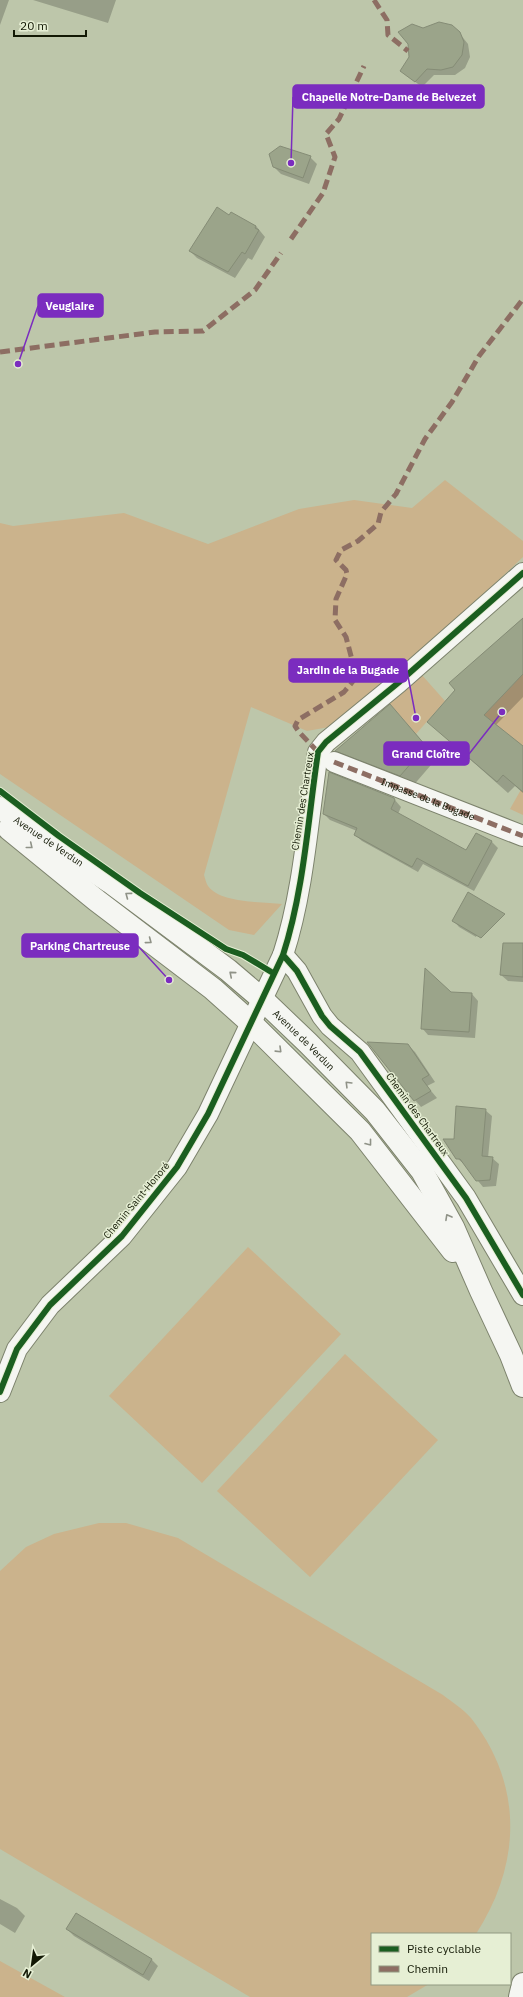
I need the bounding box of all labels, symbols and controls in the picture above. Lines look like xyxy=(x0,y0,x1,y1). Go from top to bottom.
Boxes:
scale bar xyxy=(14,12,86,38)
text: 20 m xyxy=(20,18,48,33)
callout: Chapelle Notre-Dame de Belvezet xyxy=(293,85,484,108)
text: Chapelle Notre-Dame de Belvezet xyxy=(302,90,476,104)
callout: Veuglaire xyxy=(38,294,103,317)
text: Veuglaire xyxy=(46,299,94,313)
callout: Jardin de la Bugade xyxy=(289,659,407,682)
text: Jardin de la Bugade xyxy=(297,663,399,677)
callout: Grand Cloître xyxy=(384,742,469,765)
text: Grand Cloître xyxy=(392,747,460,761)
street label: Chemin des Chartreux xyxy=(288,751,317,851)
street label: Impasse de la Bugade xyxy=(379,775,477,824)
street label: Avenue de Verdun xyxy=(11,813,86,870)
one-way arrow xyxy=(26,842,33,849)
one-way arrow xyxy=(126,893,133,900)
callout: Parking Chartreuse xyxy=(22,934,138,957)
one-way arrow xyxy=(145,936,152,943)
text: Parking Chartreuse xyxy=(30,939,130,953)
one-way arrow xyxy=(229,971,237,978)
street label: Avenue de Verdun xyxy=(270,1007,337,1073)
one-way arrow xyxy=(274,1045,282,1052)
street label: Chemin des Chartreux xyxy=(383,1070,452,1158)
one-way arrow xyxy=(345,1081,353,1089)
one-way arrow xyxy=(365,1138,372,1145)
street label: Chemin Saint-Honoré xyxy=(100,1159,173,1241)
one-way arrow xyxy=(445,1214,452,1221)
legend xyxy=(371,1933,511,1985)
text: Piste cyclable xyxy=(407,1941,482,1956)
north arrow xyxy=(12,1945,52,1985)
text: Chemin xyxy=(407,1961,448,1976)
text: N xyxy=(20,1966,34,1982)

